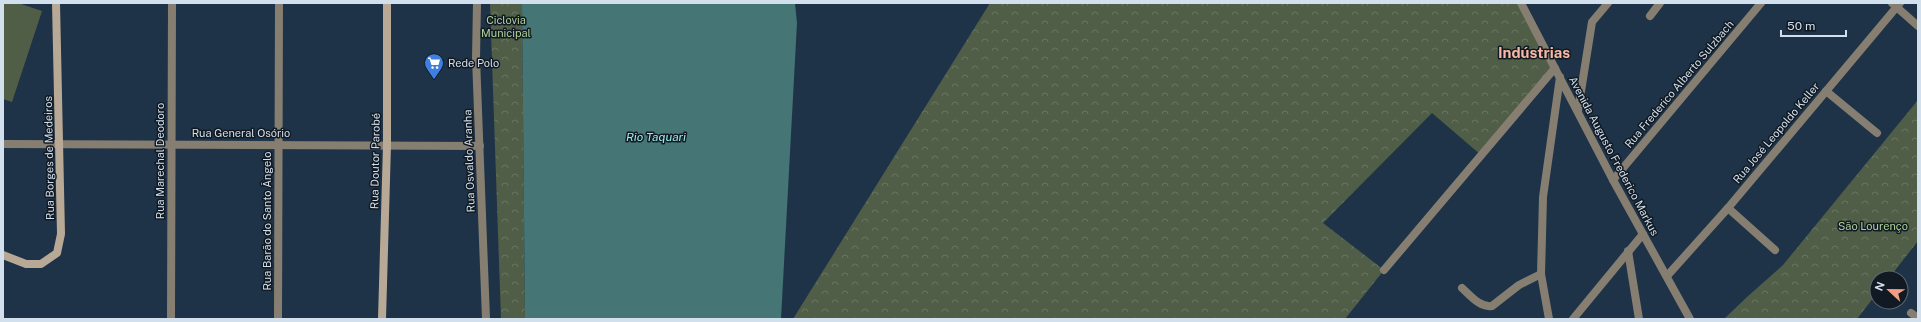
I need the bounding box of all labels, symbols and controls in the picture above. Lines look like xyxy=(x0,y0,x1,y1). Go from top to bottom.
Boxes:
scale bar xyxy=(1781,12,1846,38)
park label: Ciclovia Municipal xyxy=(481,14,531,39)
street label: Rua Frederico Alberto Sulzbach xyxy=(1622,18,1736,150)
text: 50 m xyxy=(1787,19,1815,33)
district label: Indústrias xyxy=(1498,44,1570,61)
supermarket icon: Rede Polo xyxy=(423,52,445,80)
place label: Rede Polo xyxy=(448,57,499,69)
street label: Avenida Augusto Frederico Markus xyxy=(1567,74,1661,238)
street label: Rua José Leopoldo Keller xyxy=(1730,80,1822,186)
street label: Rua Borges de Medeiros xyxy=(42,95,56,220)
street label: Rua Marechal Deodoro xyxy=(154,103,166,219)
street label: Rua Osvaldo Aranha xyxy=(461,109,477,213)
street label: Rua Doutor Parobé xyxy=(368,113,382,209)
street label: Rua General Osório xyxy=(192,127,290,139)
water label: Rio Taquari xyxy=(626,130,686,144)
street label: Rua Barão do Santo Ângelo xyxy=(261,151,273,291)
park label: São Lourenço xyxy=(1838,220,1908,233)
north arrow xyxy=(1869,270,1909,310)
text: N xyxy=(1873,280,1887,292)

